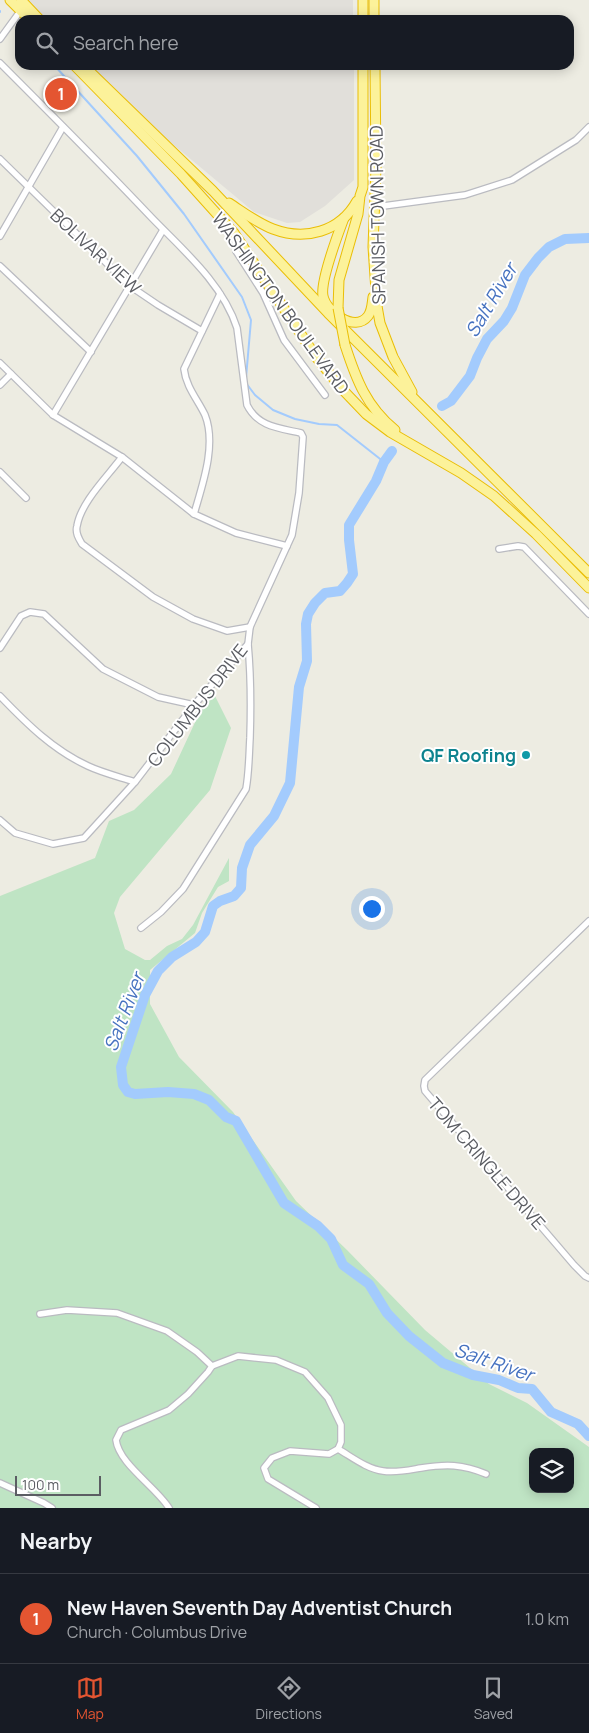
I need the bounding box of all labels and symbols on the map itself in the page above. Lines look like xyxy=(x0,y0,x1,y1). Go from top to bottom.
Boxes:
pin: 1 xyxy=(45,75,77,113)
street label: SPANISH TOWN ROAD xyxy=(363,125,391,305)
street label: BOLIVAR VIEW xyxy=(46,203,147,299)
street label: WASHINGTON BOULEVARD xyxy=(207,207,355,399)
water label: Salt River xyxy=(459,256,524,342)
street label: COLUMBUS DRIVE xyxy=(142,639,252,771)
place label: QF Roofing xyxy=(421,743,516,767)
marker: QF Roofing xyxy=(520,749,532,761)
your location xyxy=(359,896,385,922)
water label: Salt River xyxy=(97,967,152,1055)
street label: TOM CRINGLE DRIVE xyxy=(423,1092,551,1234)
water label: Salt River xyxy=(451,1336,539,1388)
scale bar xyxy=(15,1473,101,1496)

